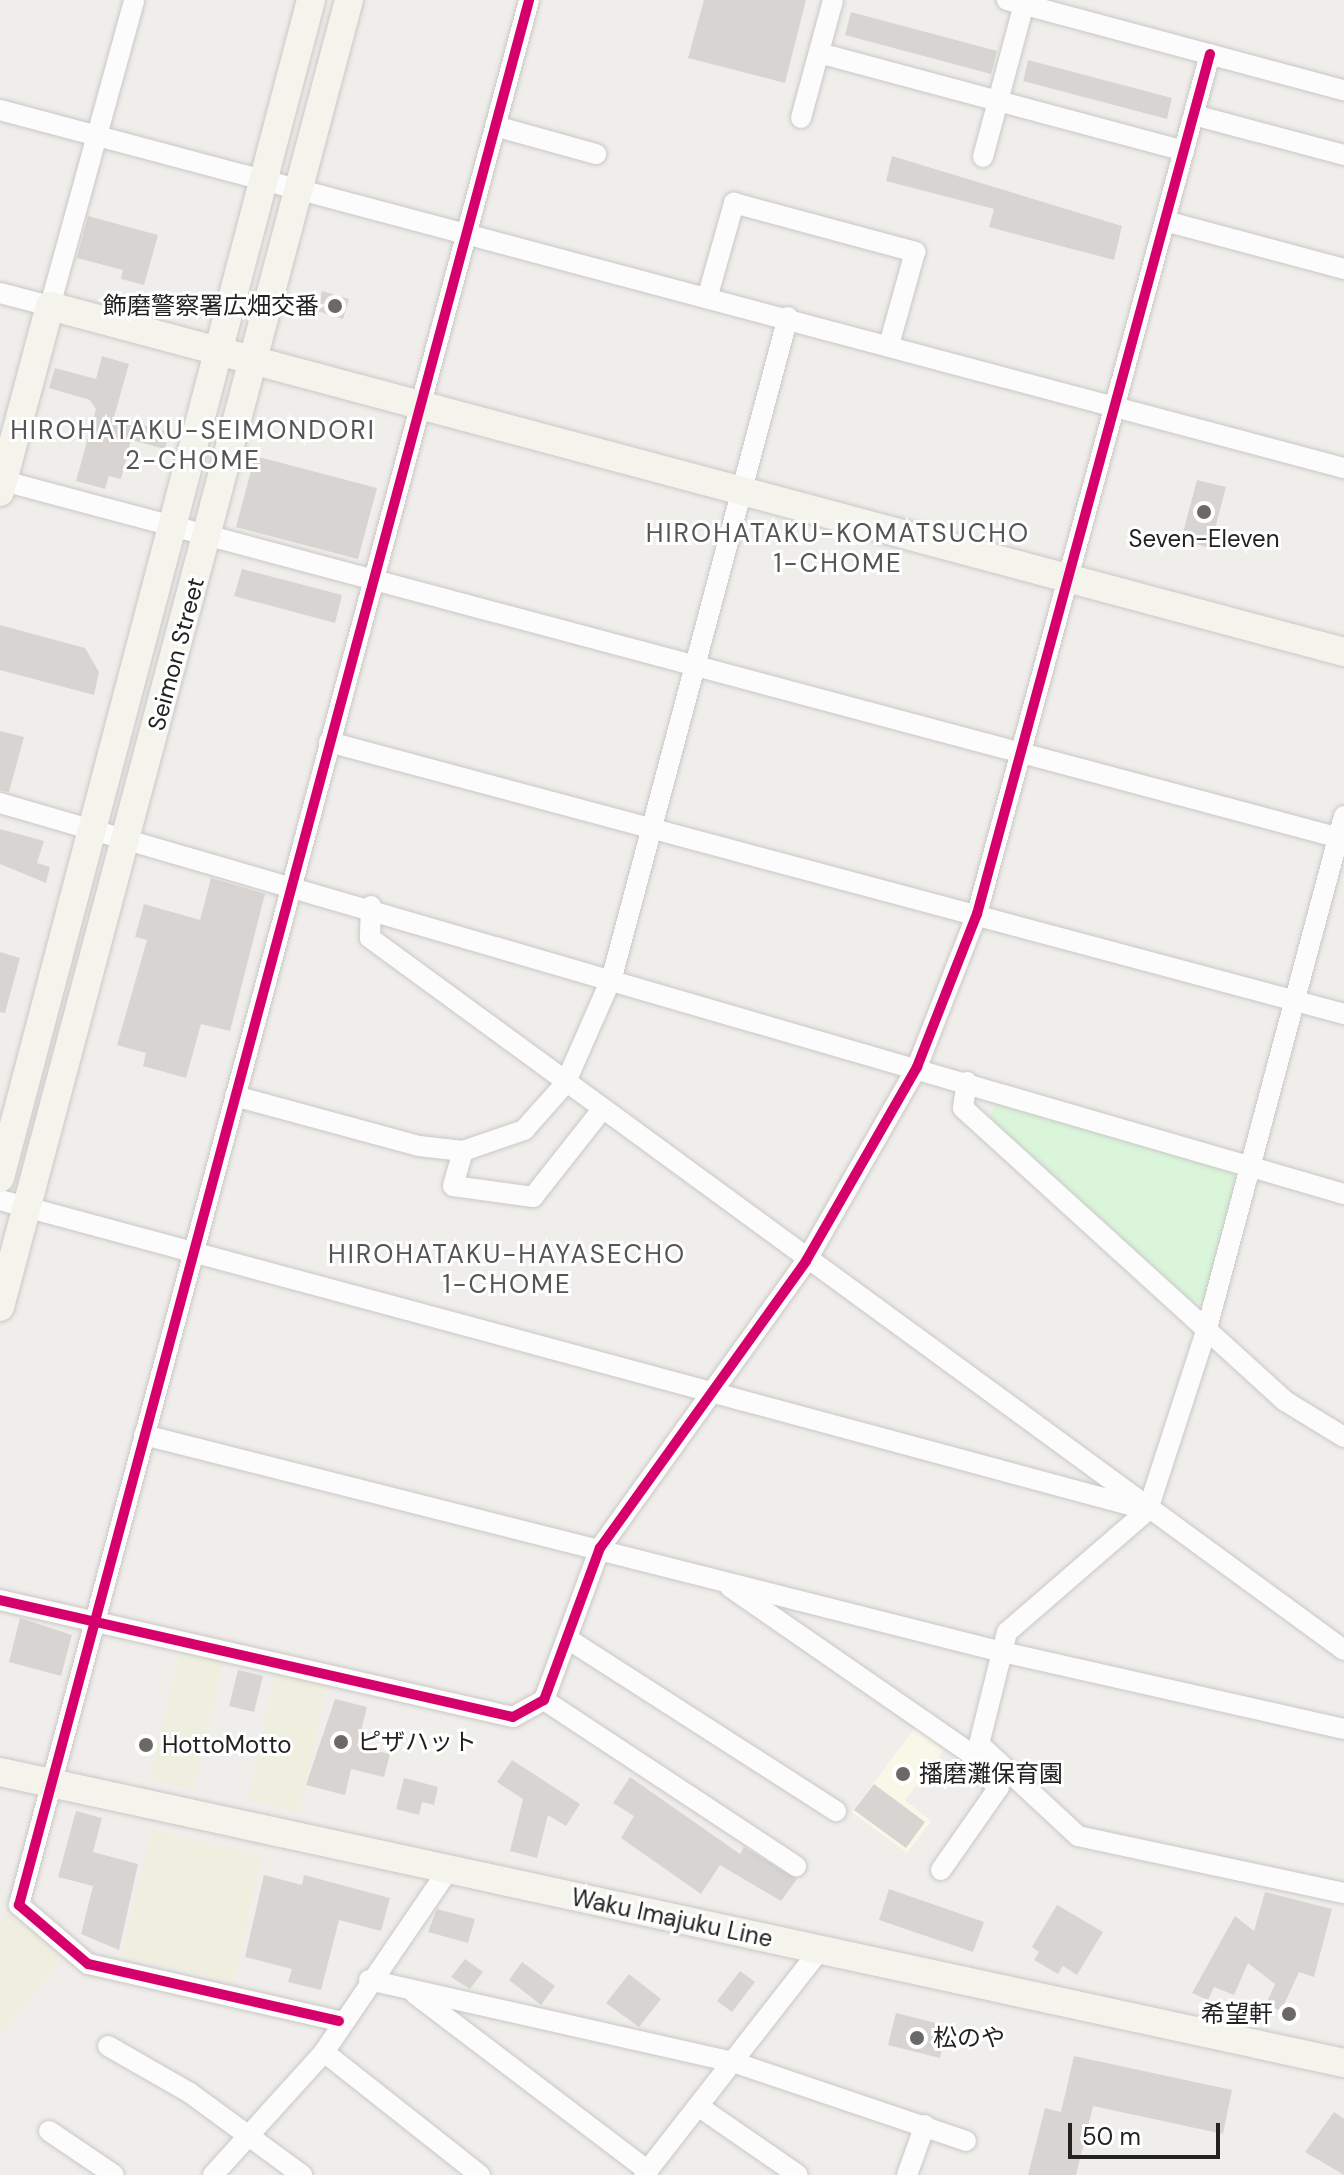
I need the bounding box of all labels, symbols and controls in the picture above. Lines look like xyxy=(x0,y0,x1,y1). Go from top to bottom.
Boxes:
place label: 飾磨警察署広畑交番 xyxy=(103,292,319,320)
marker: 飾磨警察署広畑交番 xyxy=(326,297,344,315)
district label: HIROHATAKU-SEIMONDORI 2-CHOME xyxy=(10,415,376,476)
marker: Seven-Eleven xyxy=(1195,503,1213,521)
district label: HIROHATAKU-KOMATSUCHO 1-CHOME xyxy=(646,518,1030,580)
place label: Seven-Eleven xyxy=(1128,525,1280,553)
street label: Seimon Street xyxy=(142,574,210,734)
district label: HIROHATAKU-HAYASECHO 1-CHOME xyxy=(328,1239,686,1300)
place label: ピザハット xyxy=(357,1728,477,1756)
place label: HottoMotto xyxy=(162,1731,291,1759)
marker: ピザハット xyxy=(332,1733,350,1751)
marker: HottoMotto xyxy=(137,1736,155,1754)
place label: 播磨灘保育園 xyxy=(919,1760,1063,1788)
marker: 播磨灘保育園 xyxy=(894,1765,912,1783)
street label: Waku Imajuku Line xyxy=(569,1883,775,1953)
place label: 希望軒 xyxy=(1201,2000,1273,2028)
marker: 希望軒 xyxy=(1280,2005,1298,2023)
place label: 松のや xyxy=(933,2024,1005,2052)
marker: 松のや xyxy=(908,2029,926,2047)
scale bar xyxy=(1072,2107,1224,2157)
text: 50 m xyxy=(1082,2121,1141,2152)

